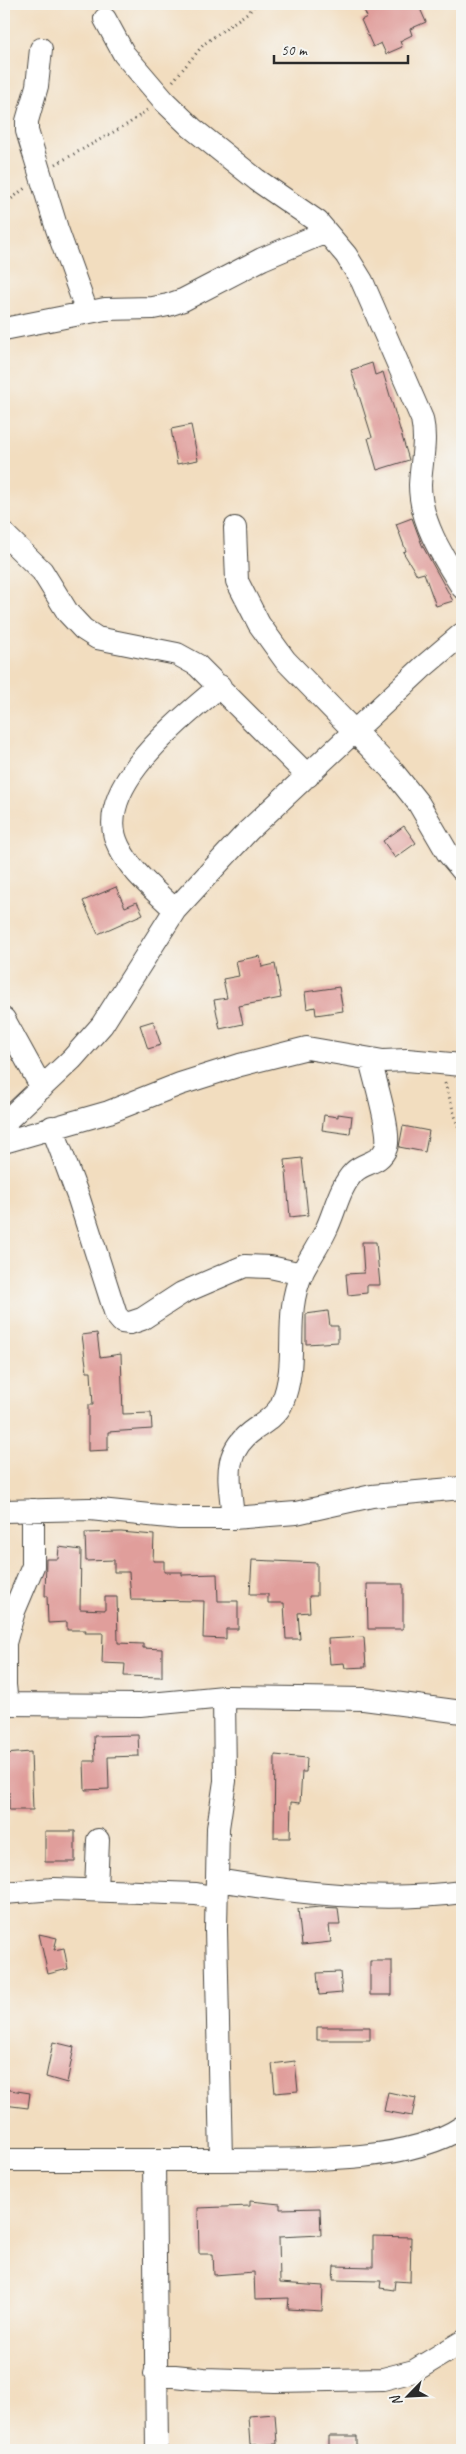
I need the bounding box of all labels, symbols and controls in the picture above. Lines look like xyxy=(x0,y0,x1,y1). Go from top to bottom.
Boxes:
scale bar xyxy=(274,32,407,64)
text: 50 m xyxy=(281,41,308,60)
north arrow xyxy=(384,2372,434,2422)
text: N xyxy=(386,2392,406,2409)

